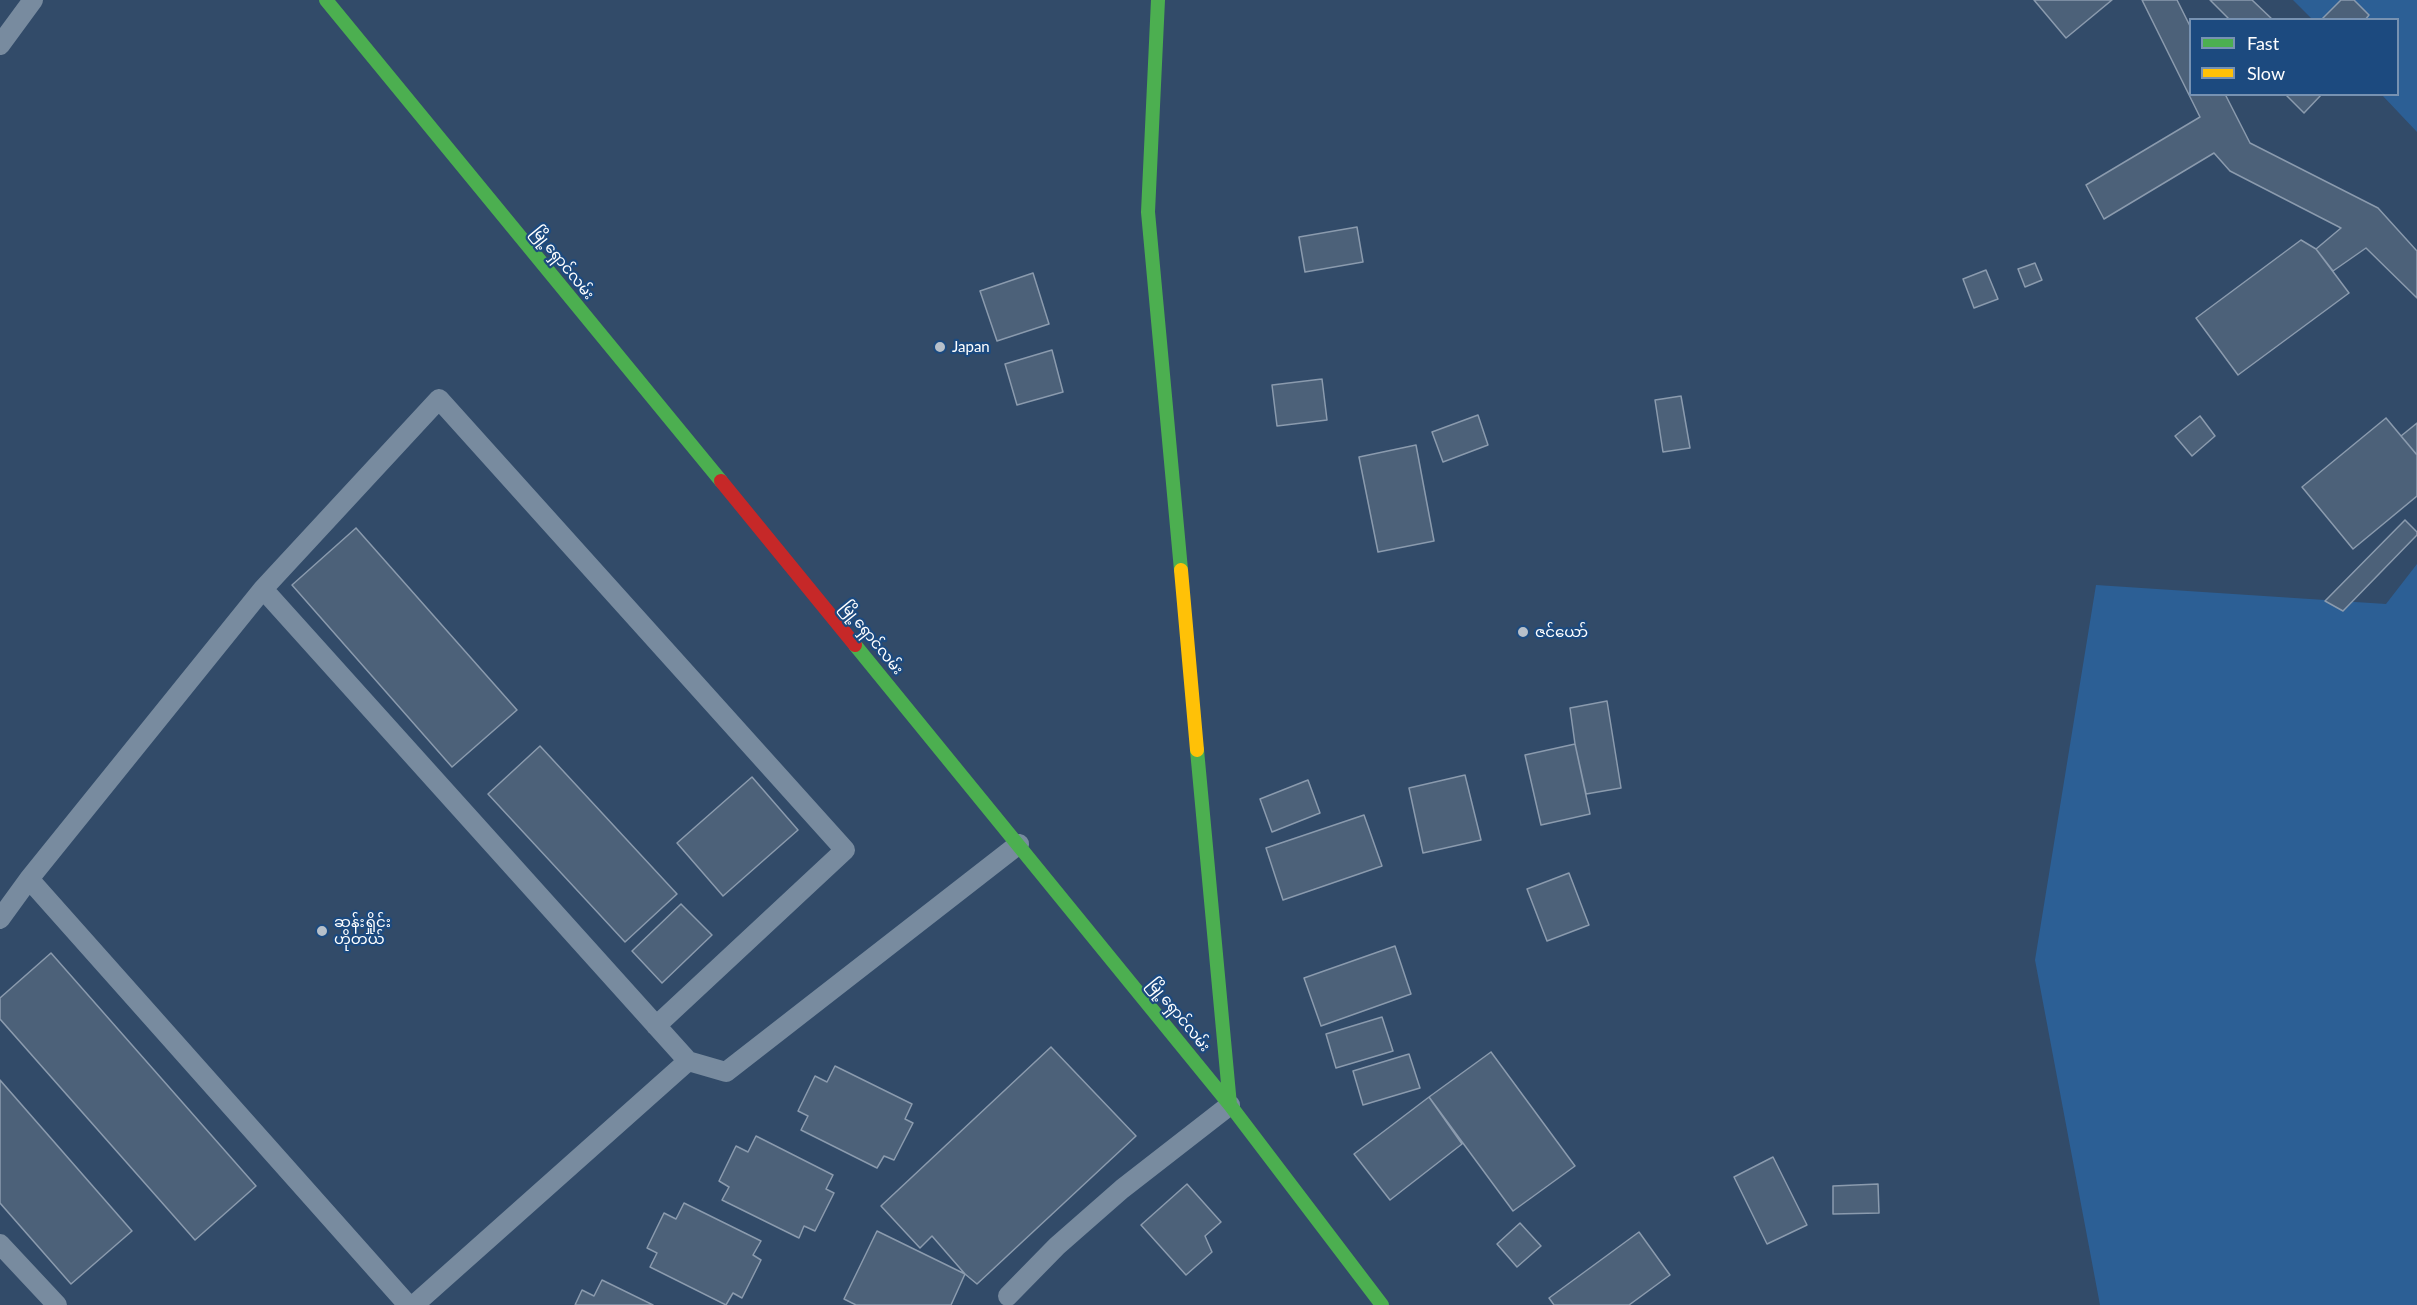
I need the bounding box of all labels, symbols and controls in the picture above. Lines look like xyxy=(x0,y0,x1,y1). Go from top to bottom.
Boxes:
legend xyxy=(2189,18,2399,96)
text: Fast xyxy=(2247,32,2279,54)
text: Slow xyxy=(2247,62,2285,84)
street label: မြို့ရှောင်လမ်း xyxy=(528,223,598,303)
place label: Japan xyxy=(952,338,990,356)
marker: Japan xyxy=(933,340,947,354)
street label: မြို့ရှောင်လမ်း xyxy=(837,598,907,678)
place label: ဇင်ယော် xyxy=(1535,623,1588,641)
marker: ဇင်ယော် xyxy=(1516,625,1530,639)
place label: ဆန်းရှိုင်း ဟိုတယ် xyxy=(334,913,391,948)
marker: ဆန်းရှိုင်း ဟိုတယ် xyxy=(315,924,329,938)
street label: မြို့ရှောင်လမ်း xyxy=(1144,975,1214,1055)

